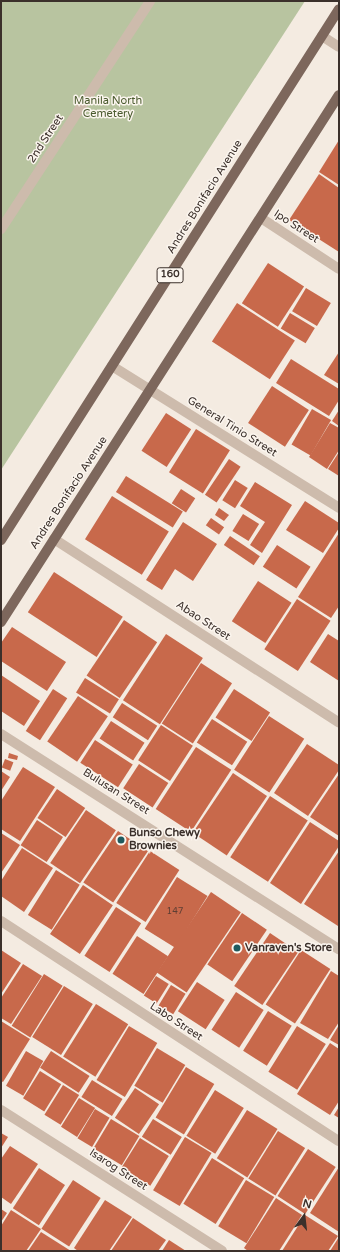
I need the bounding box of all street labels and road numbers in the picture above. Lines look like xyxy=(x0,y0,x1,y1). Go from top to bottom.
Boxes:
street label: 2nd Street xyxy=(26,112,66,166)
street label: Andres Bonifacio Avenue xyxy=(165,138,245,256)
street label: Ipo Street xyxy=(271,208,321,246)
road number: 160 xyxy=(156,267,184,283)
street label: General Tinio Street xyxy=(185,394,279,460)
street label: Andres Bonifacio Avenue xyxy=(28,434,110,552)
street label: Abao Street xyxy=(173,599,233,643)
street label: Bulusan Street xyxy=(80,766,152,818)
street label: Labo Street xyxy=(147,1000,205,1044)
street label: Isarog Street xyxy=(87,1146,149,1194)

